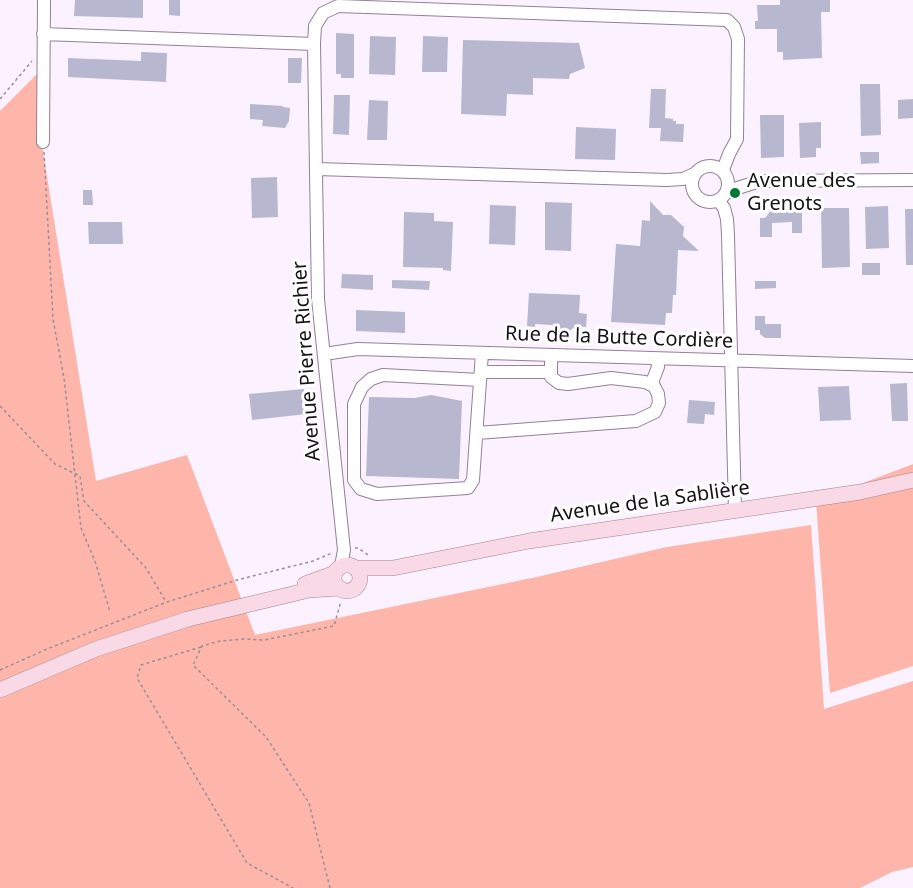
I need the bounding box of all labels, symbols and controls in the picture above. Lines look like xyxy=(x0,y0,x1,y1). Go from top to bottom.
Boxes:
place label: Avenue des Grenots xyxy=(747,169,856,216)
marker: Avenue des Grenots xyxy=(728,186,742,200)
street label: Avenue Pierre Richier xyxy=(288,260,326,462)
street label: Rue de la Butte Cordière xyxy=(504,322,734,354)
street label: Avenue de la Sablière xyxy=(549,476,751,528)

